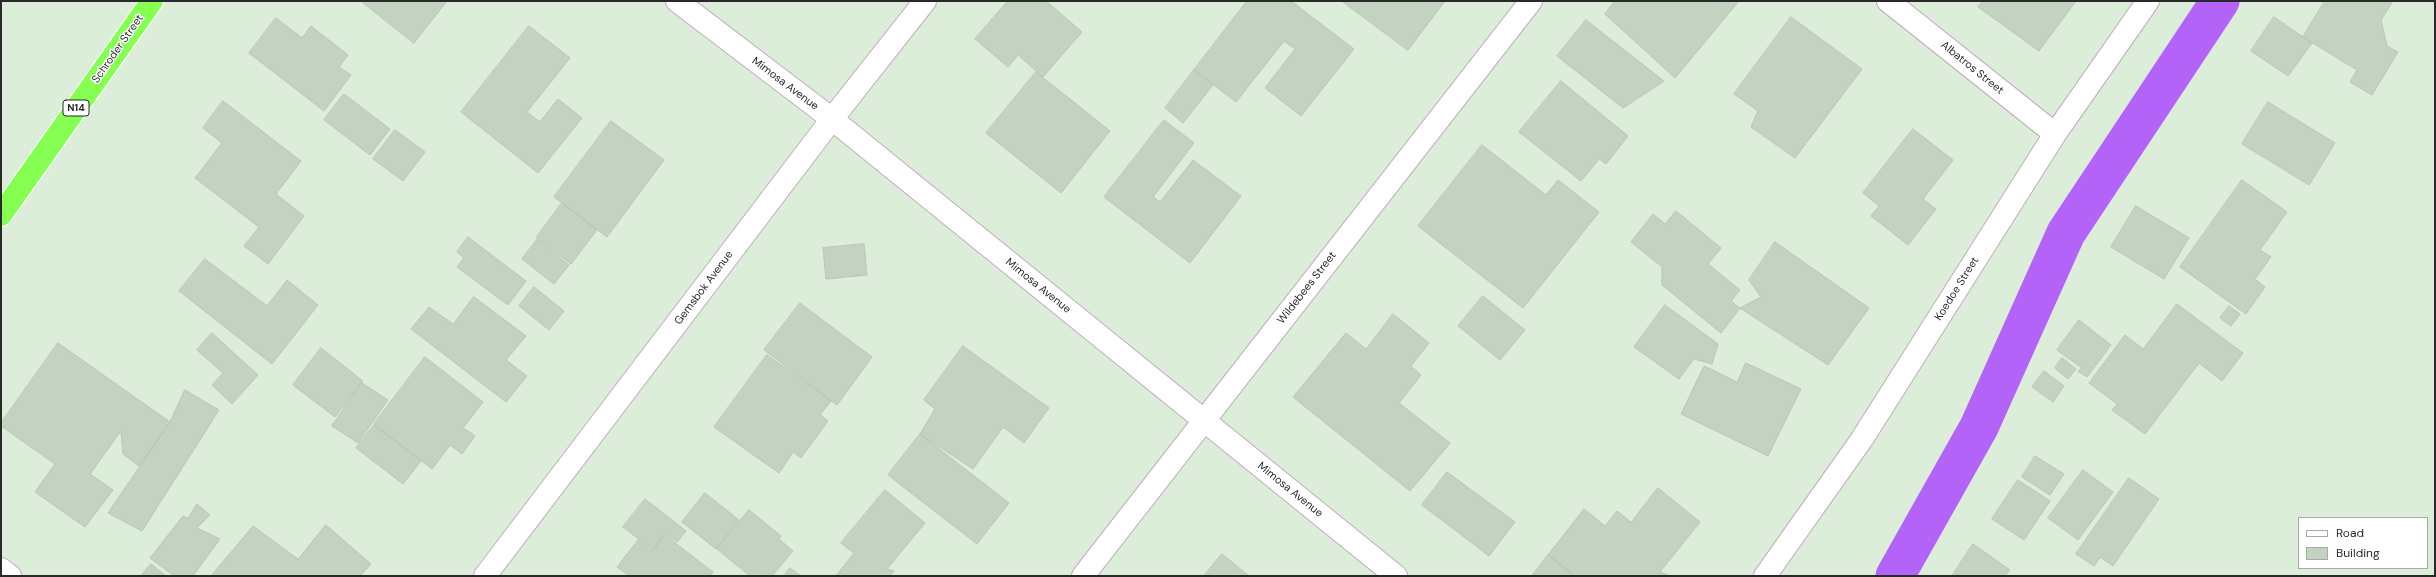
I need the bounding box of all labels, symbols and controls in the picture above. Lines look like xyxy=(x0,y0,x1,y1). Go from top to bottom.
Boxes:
street label: Schroder Street xyxy=(89,12,147,86)
street label: Albatros Street xyxy=(1938,39,2006,97)
street label: Mimosa Avenue xyxy=(749,55,821,113)
road number: N14 xyxy=(63,100,89,116)
street label: Gemsbok Avenue xyxy=(672,248,736,328)
street label: Wildebees Street xyxy=(1275,249,1339,327)
street label: Koedoe Street xyxy=(1932,255,1982,323)
street label: Mimosa Avenue xyxy=(1003,256,1073,316)
street label: Mimosa Avenue xyxy=(1255,460,1325,520)
legend xyxy=(2298,517,2428,569)
text: Road xyxy=(2336,525,2364,541)
text: Building xyxy=(2336,545,2380,561)

